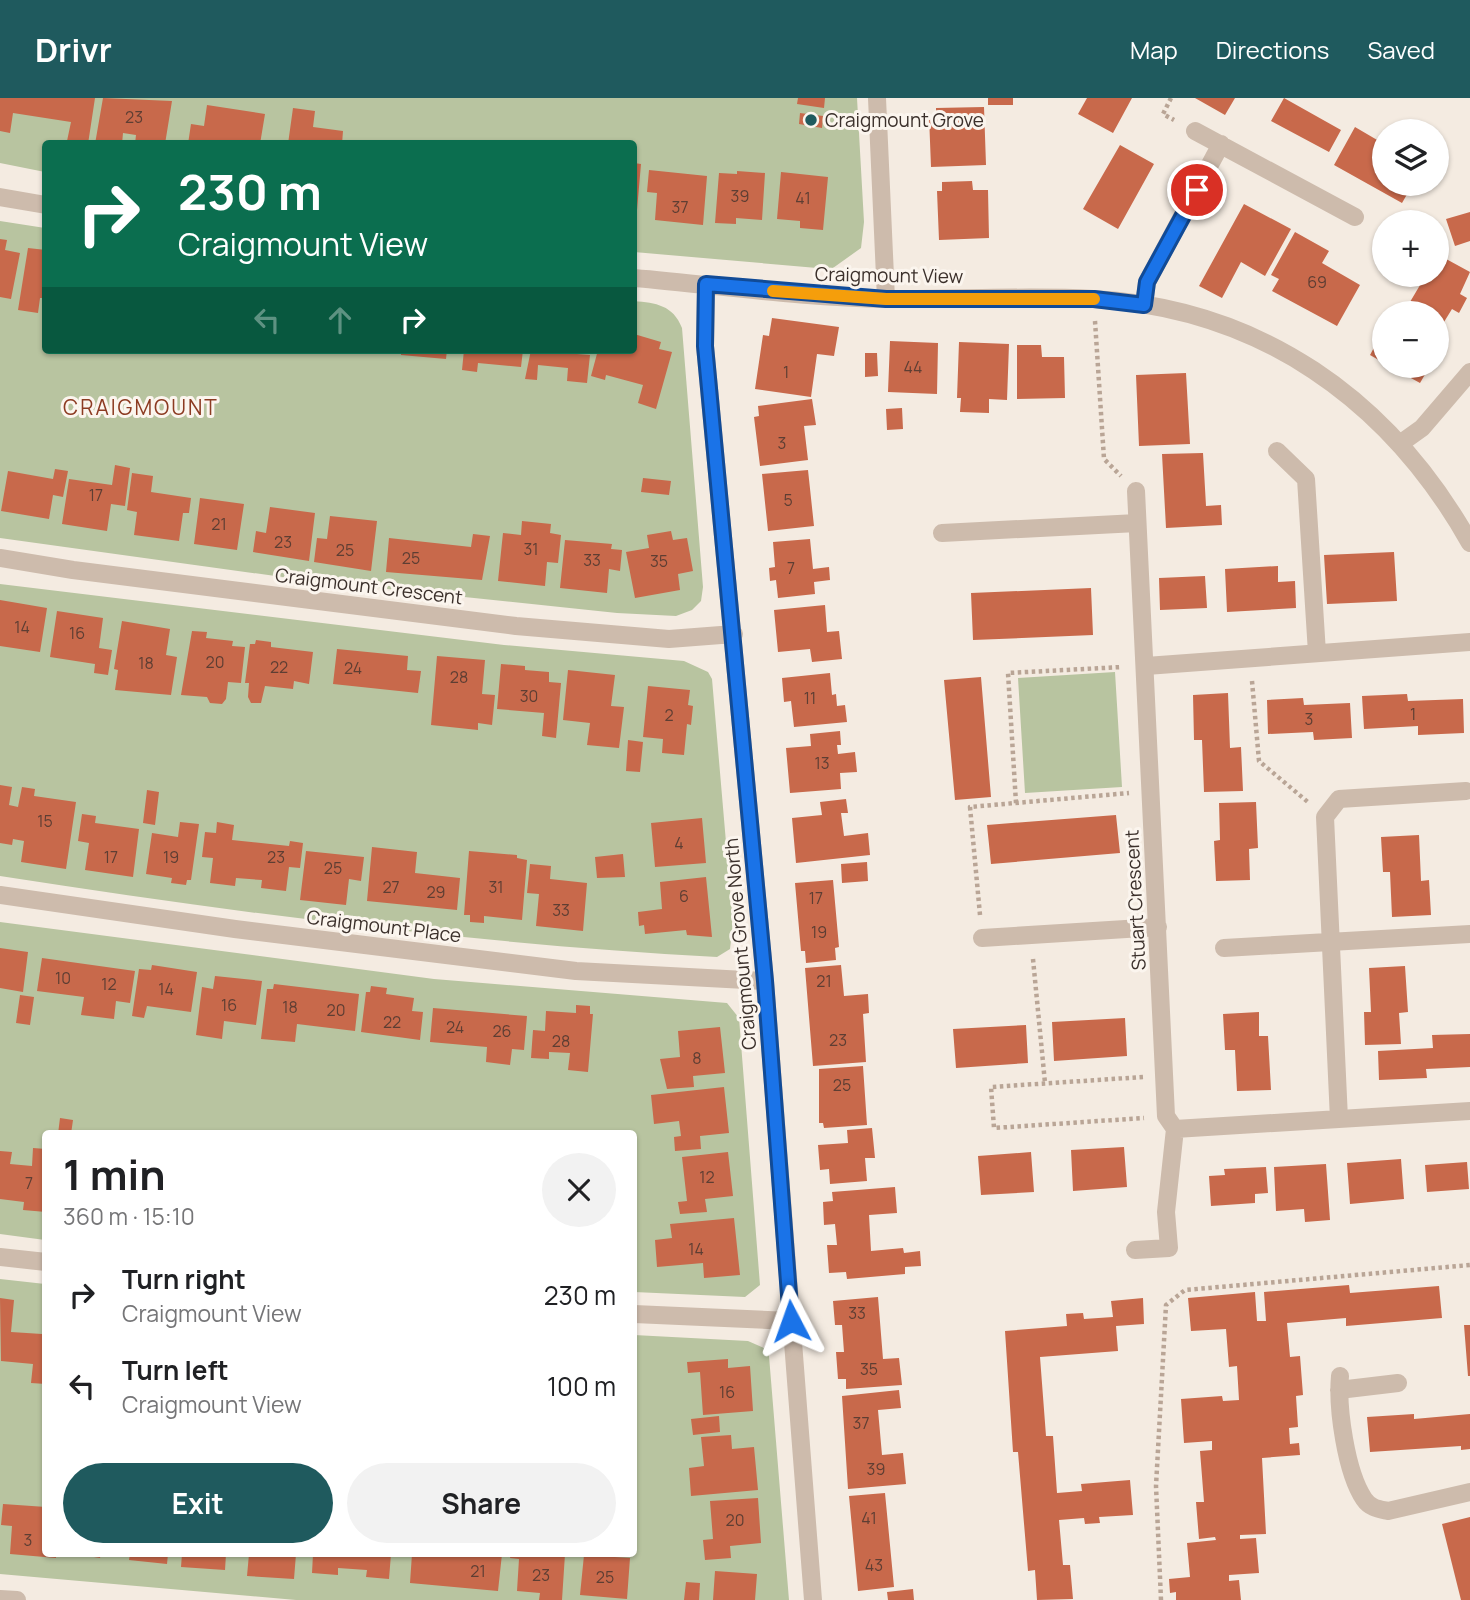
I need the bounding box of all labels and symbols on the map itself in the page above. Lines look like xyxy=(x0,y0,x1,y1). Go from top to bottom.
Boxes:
house number: 23 xyxy=(125,106,143,128)
place label: Craigmount Grove xyxy=(825,107,984,133)
marker: Craigmount Grove xyxy=(803,112,819,128)
pin xyxy=(1167,160,1227,220)
house number: 39 xyxy=(731,185,749,207)
house number: 41 xyxy=(795,187,811,209)
house number: 37 xyxy=(672,196,688,218)
street label: Craigmount View xyxy=(815,261,964,289)
house number: 69 xyxy=(1307,271,1327,293)
house number: 44 xyxy=(903,356,923,378)
house number: 1 xyxy=(783,361,789,383)
district label: CRAIGMOUNT xyxy=(63,393,219,421)
house number: 3 xyxy=(778,432,786,454)
house number: 17 xyxy=(89,484,103,506)
house number: 5 xyxy=(783,489,793,511)
house number: 21 xyxy=(211,513,227,535)
house number: 23 xyxy=(274,531,292,553)
house number: 31 xyxy=(523,538,539,560)
house number: 25 xyxy=(336,539,354,561)
house number: 25 xyxy=(402,547,420,569)
house number: 33 xyxy=(583,549,601,571)
house number: 35 xyxy=(650,550,668,572)
house number: 7 xyxy=(787,557,795,579)
street label: Craigmount Crescent xyxy=(274,562,464,610)
house number: 14 xyxy=(14,616,30,638)
house number: 16 xyxy=(69,622,85,644)
house number: 20 xyxy=(206,651,224,673)
house number: 18 xyxy=(138,652,154,674)
house number: 22 xyxy=(270,656,288,678)
house number: 24 xyxy=(344,657,362,679)
house number: 28 xyxy=(450,666,468,688)
house number: 30 xyxy=(520,685,538,707)
house number: 11 xyxy=(804,687,816,709)
house number: 1 xyxy=(1410,703,1416,725)
house number: 2 xyxy=(664,704,674,726)
house number: 3 xyxy=(1305,708,1313,730)
house number: 13 xyxy=(814,752,830,774)
house number: 15 xyxy=(37,810,53,832)
street label: Stuart Crescent xyxy=(1118,829,1152,971)
house number: 4 xyxy=(674,832,684,854)
street label: Craigmount Grove North xyxy=(718,837,762,1051)
house number: 17 xyxy=(104,846,118,868)
house number: 19 xyxy=(163,846,179,868)
house number: 23 xyxy=(267,846,285,868)
house number: 25 xyxy=(324,857,342,879)
house number: 27 xyxy=(382,876,400,898)
house number: 31 xyxy=(488,876,504,898)
house number: 29 xyxy=(426,881,446,903)
house number: 6 xyxy=(679,885,689,907)
house number: 17 xyxy=(809,887,823,909)
house number: 33 xyxy=(552,899,570,921)
street label: Craigmount Place xyxy=(305,904,463,948)
house number: 19 xyxy=(811,921,827,943)
house number: 10 xyxy=(55,967,71,989)
house number: 21 xyxy=(816,970,832,992)
house number: 12 xyxy=(101,973,117,995)
house number: 14 xyxy=(158,978,174,1000)
house number: 16 xyxy=(221,994,237,1016)
house number: 18 xyxy=(282,996,298,1018)
house number: 20 xyxy=(327,999,345,1021)
house number: 22 xyxy=(383,1011,401,1033)
house number: 24 xyxy=(446,1016,464,1038)
house number: 26 xyxy=(492,1020,512,1042)
house number: 23 xyxy=(829,1029,847,1051)
house number: 28 xyxy=(552,1030,570,1052)
house number: 8 xyxy=(692,1047,702,1069)
house number: 25 xyxy=(833,1074,851,1096)
house number: 12 xyxy=(699,1166,715,1188)
house number: 7 xyxy=(25,1172,33,1194)
house number: 14 xyxy=(688,1238,704,1260)
position arrow xyxy=(754,1284,828,1358)
house number: 33 xyxy=(848,1302,866,1324)
house number: 35 xyxy=(860,1358,878,1380)
house number: 16 xyxy=(719,1381,735,1403)
house number: 37 xyxy=(853,1412,869,1434)
house number: 39 xyxy=(867,1458,885,1480)
house number: 41 xyxy=(861,1507,877,1529)
house number: 20 xyxy=(726,1509,744,1531)
house number: 3 xyxy=(24,1529,32,1551)
house number: 43 xyxy=(865,1554,883,1576)
house number: 21 xyxy=(470,1560,486,1582)
house number: 23 xyxy=(532,1564,550,1586)
house number: 25 xyxy=(596,1566,614,1588)

